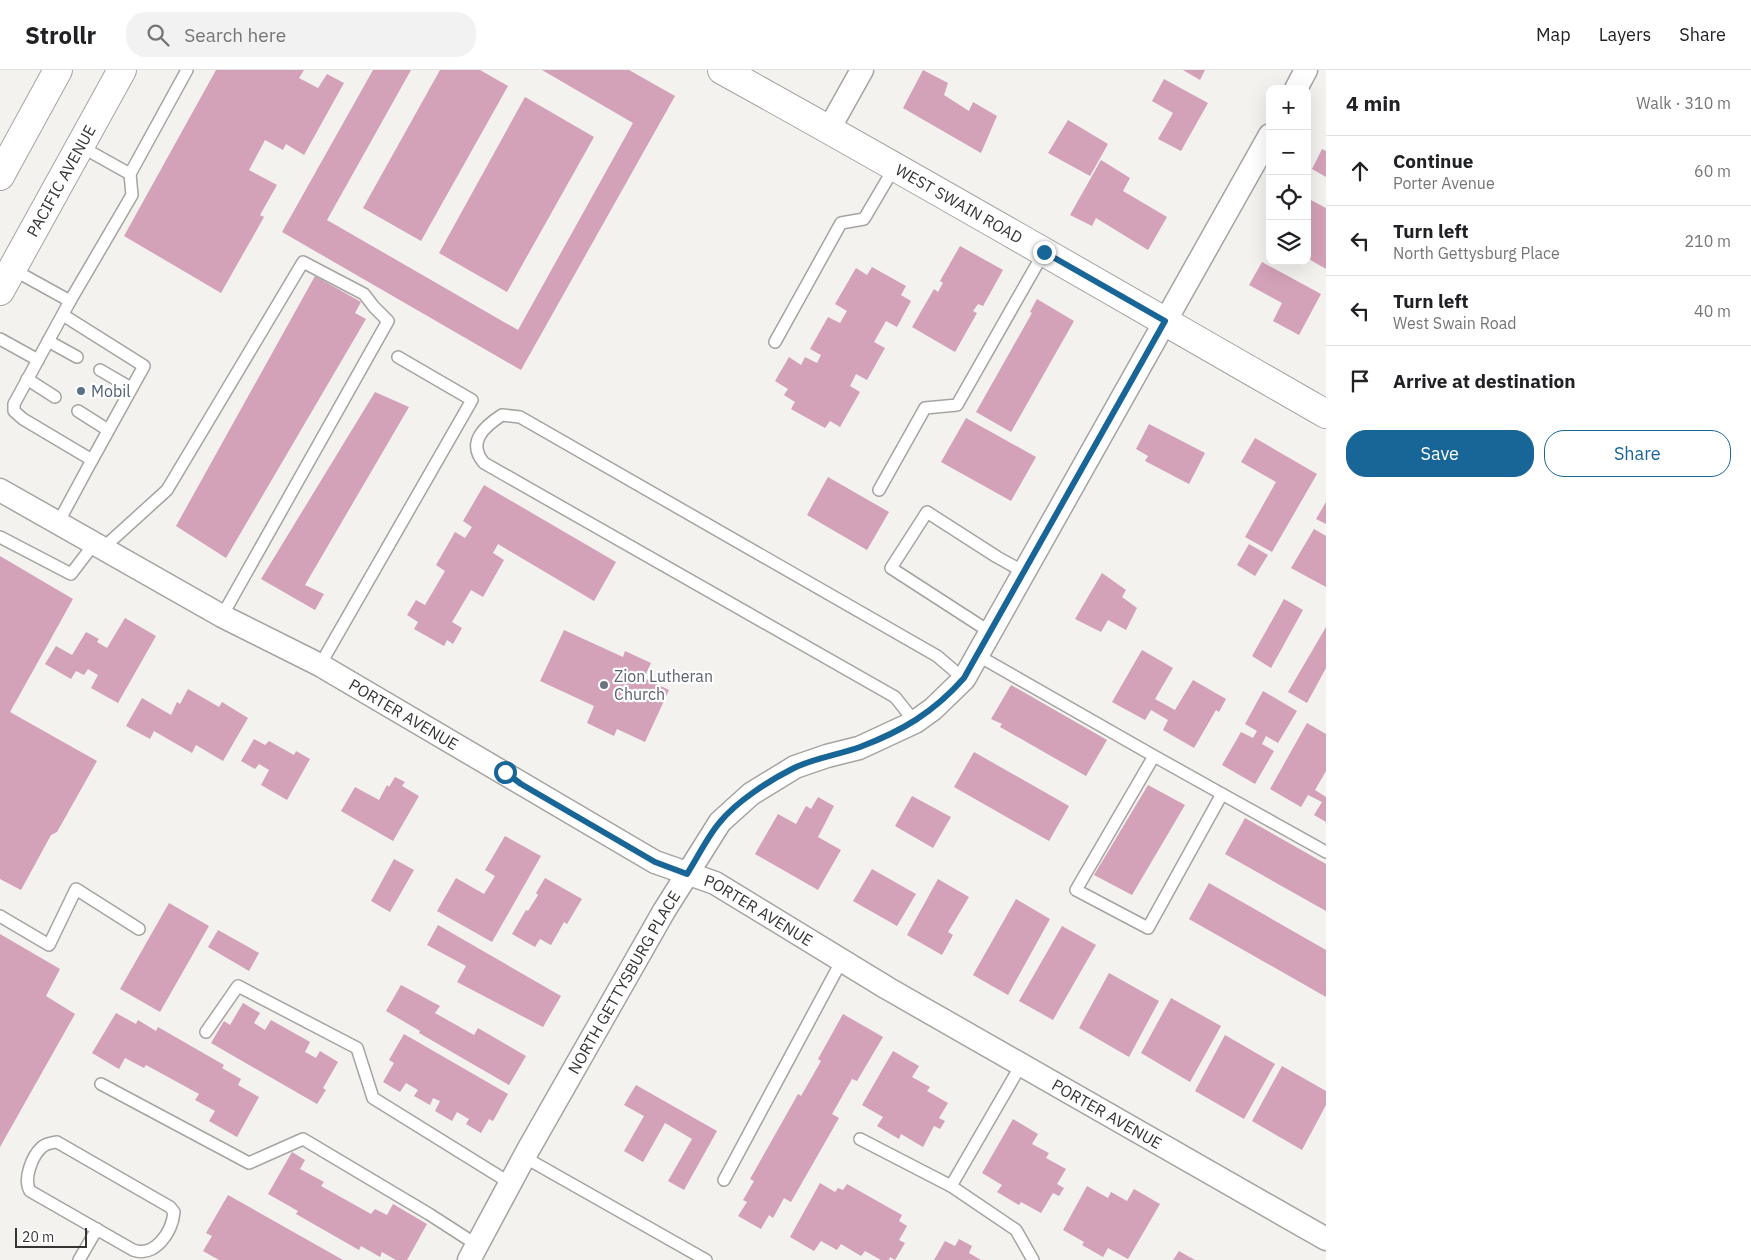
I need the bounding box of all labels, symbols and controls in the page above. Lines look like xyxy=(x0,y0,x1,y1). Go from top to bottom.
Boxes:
search box xyxy=(126,12,476,57)
text: Strollr xyxy=(25,19,96,51)
icon: search xyxy=(144,21,172,49)
text: Search here xyxy=(184,23,286,47)
text: Map xyxy=(1536,23,1571,46)
text: Layers xyxy=(1599,23,1651,46)
text: Share xyxy=(1679,23,1726,46)
map controls xyxy=(1266,85,1311,265)
button: + xyxy=(1266,85,1311,130)
text: 4 min xyxy=(1346,89,1401,117)
text: Walk · 310 m xyxy=(1636,93,1731,113)
street label: PACIFIC AVENUE xyxy=(22,121,100,240)
button: − xyxy=(1266,130,1311,175)
text: Continue xyxy=(1393,149,1473,173)
icon: ahead xyxy=(1346,157,1374,185)
street label: WEST SWAIN ROAD xyxy=(892,159,1026,248)
text: 60 m xyxy=(1694,161,1731,181)
text: Porter Avenue xyxy=(1393,173,1495,193)
button: locate xyxy=(1266,175,1311,220)
text: Turn left xyxy=(1393,219,1469,243)
button: layers xyxy=(1266,220,1311,265)
icon: left xyxy=(1346,227,1374,255)
text: 210 m xyxy=(1684,231,1731,251)
route end xyxy=(1033,241,1056,264)
text: North Gettysburg Place xyxy=(1393,243,1560,263)
text: Turn left xyxy=(1393,289,1469,313)
icon: left xyxy=(1346,297,1374,325)
text: 40 m xyxy=(1694,301,1731,321)
text: West Swain Road xyxy=(1393,313,1517,333)
icon: arrive xyxy=(1346,367,1374,395)
text: Arrive at destination xyxy=(1393,369,1576,393)
place label: Mobil xyxy=(91,381,131,401)
marker: Mobil xyxy=(75,385,87,397)
button: Save xyxy=(1346,430,1534,477)
button: Share xyxy=(1544,430,1731,477)
place label: Zion Lutheran Church xyxy=(614,666,713,704)
street label: PORTER AVENUE xyxy=(345,674,462,754)
marker: Zion Lutheran Church xyxy=(598,679,610,691)
route start xyxy=(494,761,517,784)
street label: PORTER AVENUE xyxy=(701,870,816,950)
street label: NORTH GETTYSBURG PLACE xyxy=(563,887,684,1077)
street label: PORTER AVENUE xyxy=(1048,1074,1166,1153)
scale bar xyxy=(15,1225,88,1248)
text: 20 m xyxy=(22,1228,54,1246)

